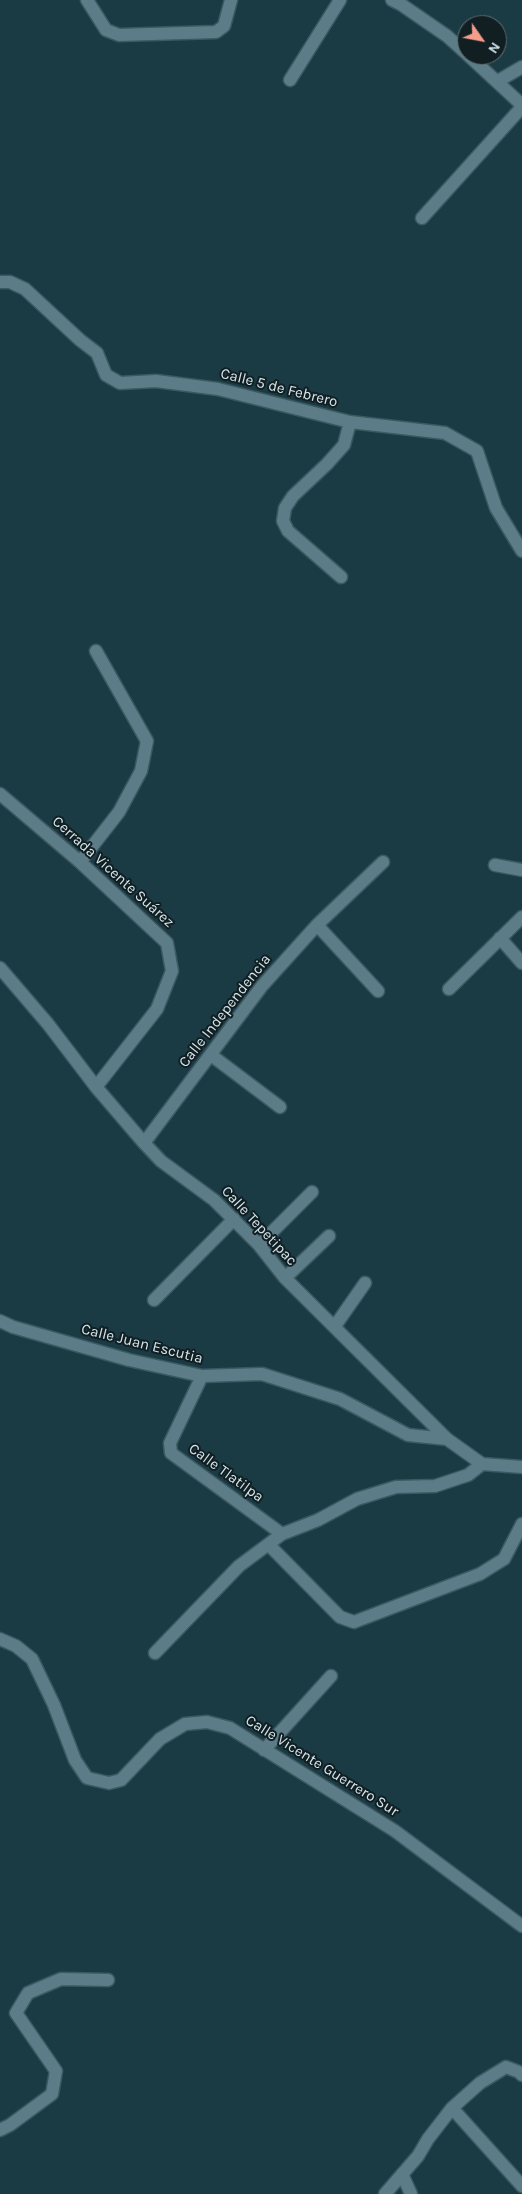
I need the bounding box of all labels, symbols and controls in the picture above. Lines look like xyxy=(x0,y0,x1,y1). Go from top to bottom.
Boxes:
north arrow xyxy=(457,15,507,65)
text: N xyxy=(484,39,504,57)
street label: Calle 5 de Febrero xyxy=(219,365,339,411)
street label: Cerrada Vicente Suárez xyxy=(48,813,178,931)
street label: Calle Independencia xyxy=(175,951,275,1071)
street label: Calle Tepetipac xyxy=(217,1182,301,1270)
street label: Calle Juan Escutia xyxy=(79,1320,205,1368)
street label: Calle Tlatilpa xyxy=(185,1440,267,1506)
street label: Calle Vicente Guerrero Sur xyxy=(242,1711,402,1821)

